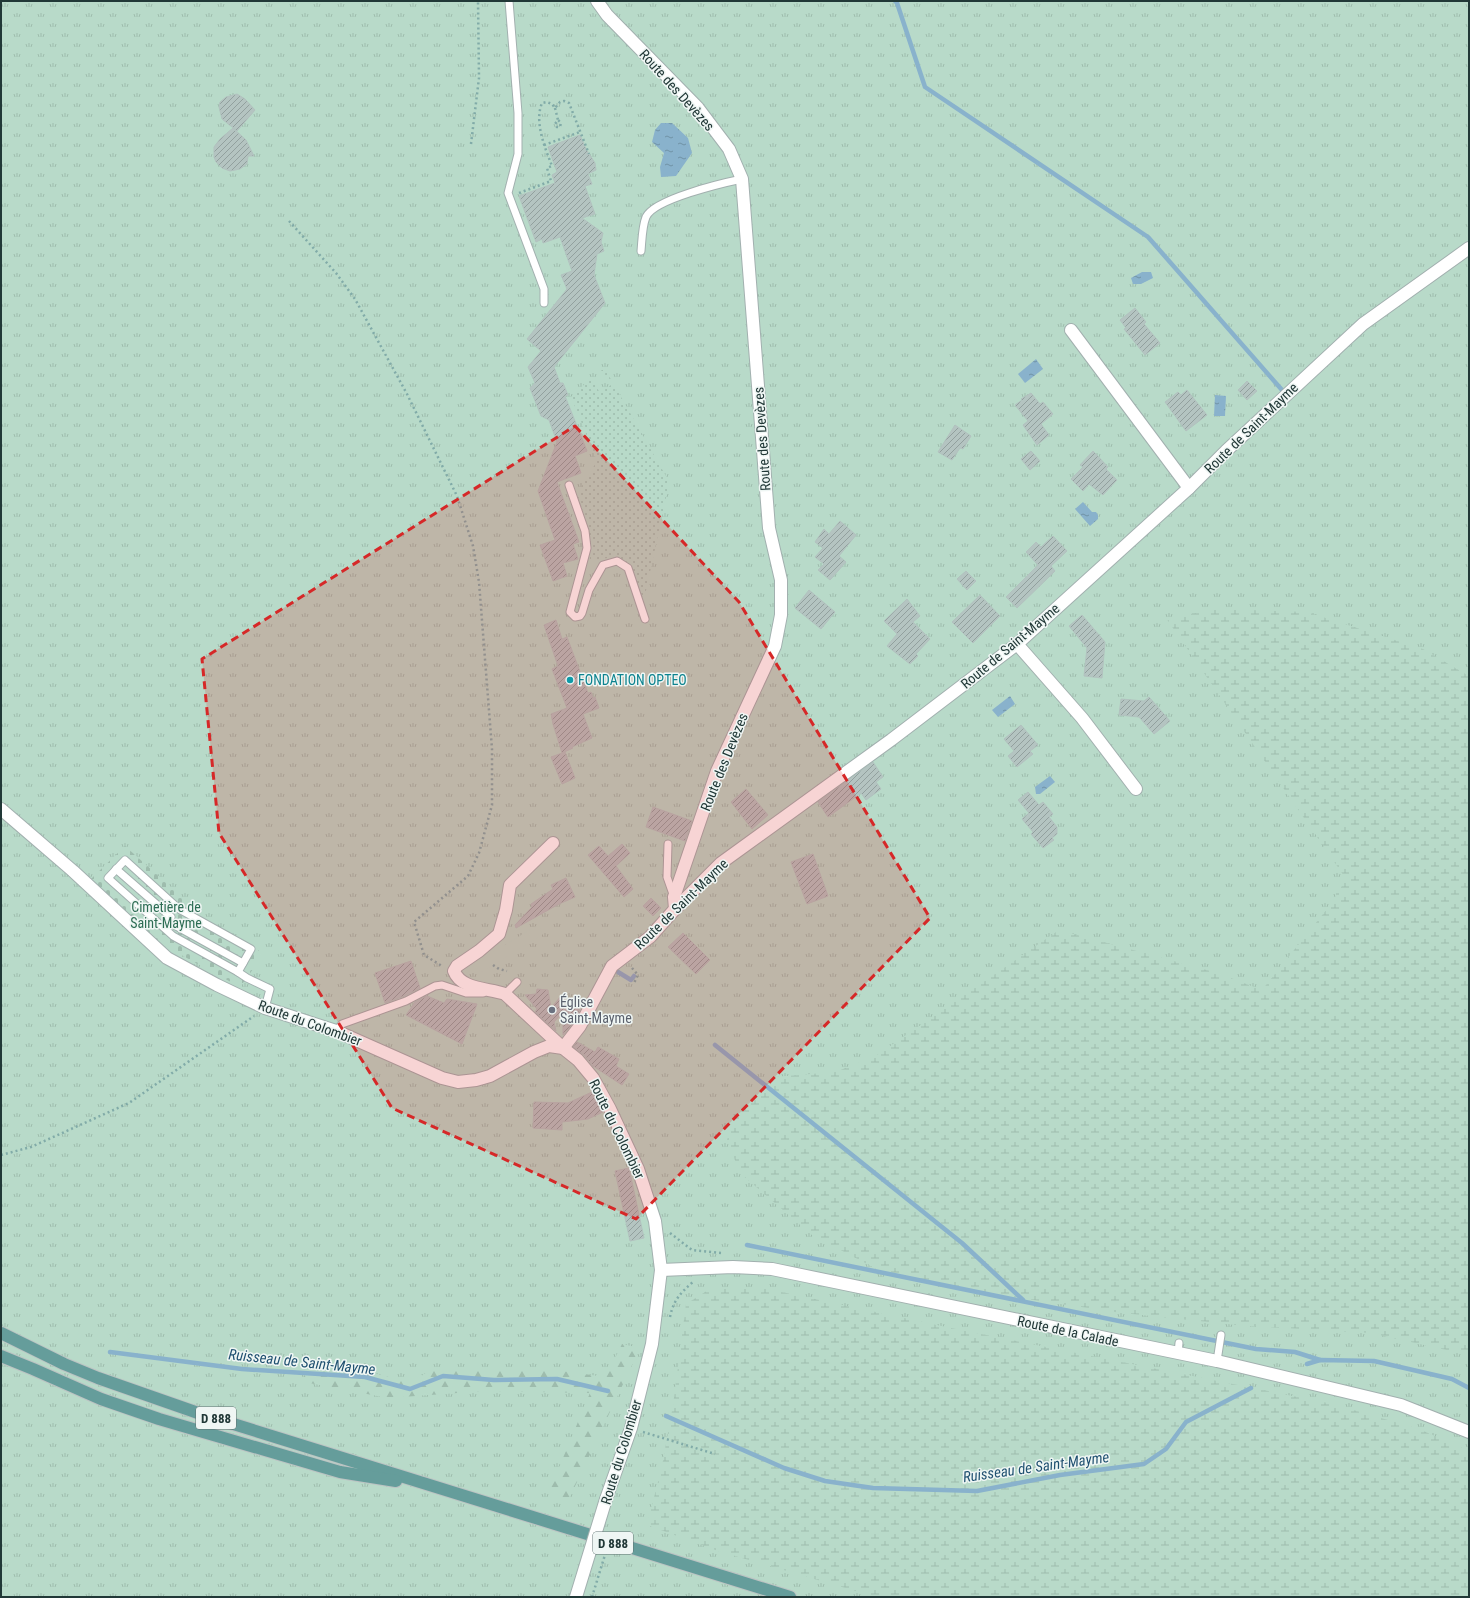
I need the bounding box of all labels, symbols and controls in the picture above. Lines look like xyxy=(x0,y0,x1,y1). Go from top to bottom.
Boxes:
street label: Route des Devèzes xyxy=(636,46,718,134)
street label: Route de Saint-Mayme xyxy=(1201,379,1301,477)
street label: Route des Devèzes xyxy=(750,386,774,492)
street label: Route de Saint-Mayme xyxy=(958,600,1063,692)
place label: FONDATION OPTEO xyxy=(578,672,687,688)
marker: FONDATION OPTEO xyxy=(565,675,575,685)
street label: Route des Devèzes xyxy=(697,711,751,813)
street label: Route de Saint-Mayme xyxy=(631,855,731,953)
park label: Cimetière de Saint-Mayme xyxy=(130,899,202,931)
place label: Église Saint-Mayme xyxy=(560,993,632,1026)
street label: Route du Colombier xyxy=(256,997,364,1049)
marker: Église Saint-Mayme xyxy=(547,1005,557,1015)
street label: Route du Colombier xyxy=(586,1077,648,1181)
street label: Route de la Calade xyxy=(1016,1312,1120,1350)
water label: Ruisseau de Saint-Mayme xyxy=(228,1345,376,1379)
street label: Route du Colombier xyxy=(597,1398,645,1506)
road number: D 888 xyxy=(196,1407,236,1429)
water label: Ruisseau de Saint-Mayme xyxy=(962,1448,1110,1486)
road number: D 888 xyxy=(593,1532,633,1554)

